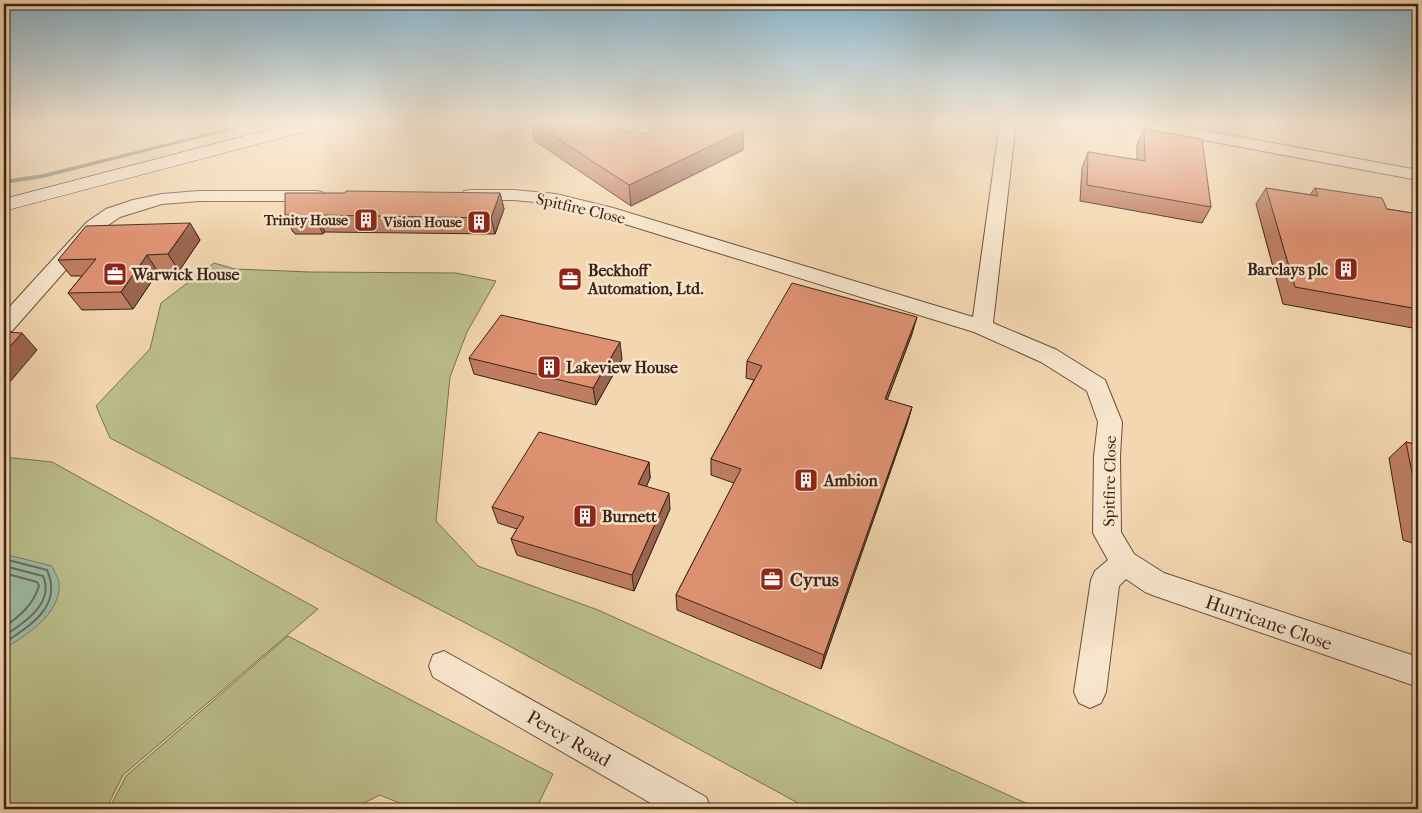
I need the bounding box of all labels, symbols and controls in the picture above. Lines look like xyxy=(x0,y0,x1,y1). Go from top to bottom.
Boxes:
street label: Spitfire Close xyxy=(534,189,628,228)
building icon: Trinity House xyxy=(353,207,379,233)
building icon: Vision House xyxy=(466,209,492,235)
place label: Trinity House xyxy=(263,212,348,229)
place label: Vision House xyxy=(383,214,462,231)
building icon: Barclays plc xyxy=(1333,256,1359,282)
place label: Barclays plc xyxy=(1247,260,1328,280)
office icon: Warwick House xyxy=(102,261,128,287)
place label: Beckhoff Automation, Ltd. xyxy=(587,261,704,298)
place label: Warwick House xyxy=(131,265,240,284)
office icon: Beckhoff Automation, Ltd. xyxy=(557,266,583,292)
building icon: Lakeview House xyxy=(536,354,562,380)
place label: Lakeview House xyxy=(566,358,678,377)
street label: Spitfire Close xyxy=(1099,435,1120,527)
building icon: Ambion xyxy=(793,467,819,493)
place label: Ambion xyxy=(823,471,879,490)
building icon: Burnett xyxy=(572,503,598,529)
place label: Burnett xyxy=(602,507,657,526)
office icon: Cyrus xyxy=(759,566,785,592)
place label: Cyrus xyxy=(790,569,839,591)
street label: Hurricane Close xyxy=(1202,591,1335,655)
street label: Percy Road xyxy=(523,706,615,772)

